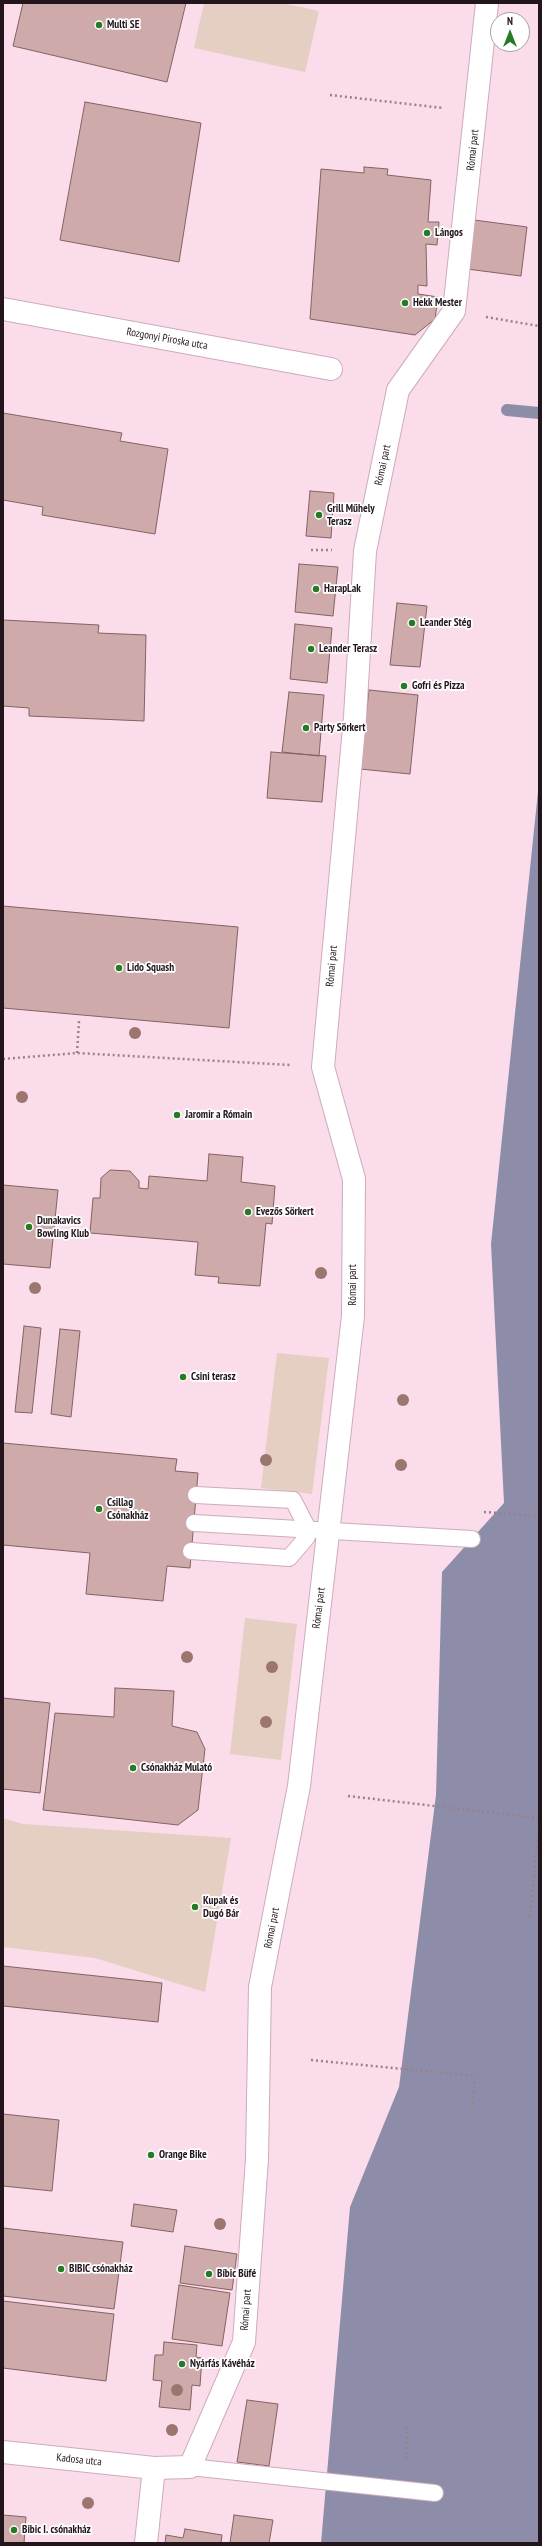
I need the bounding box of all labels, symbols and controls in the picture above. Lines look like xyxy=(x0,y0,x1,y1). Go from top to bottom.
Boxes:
north arrow xyxy=(490,12,530,52)
text: N xyxy=(507,14,513,28)
place label: Multi SE xyxy=(107,18,139,32)
marker: Multi SE xyxy=(94,20,104,30)
street label: Római part xyxy=(464,129,482,171)
place label: Lángos xyxy=(435,226,463,240)
marker: Lángos xyxy=(422,228,432,238)
place label: Hekk Mester xyxy=(413,296,462,310)
marker: Hekk Mester xyxy=(400,298,410,308)
street label: Rozgonyi Piroska utca xyxy=(125,325,209,353)
street label: Római part xyxy=(372,443,394,487)
place label: Grill Műhely Terasz xyxy=(327,502,375,528)
marker: Grill Műhely Terasz xyxy=(314,510,324,520)
place label: HarapLak xyxy=(324,582,361,596)
marker: HarapLak xyxy=(311,584,321,594)
place label: Leander Stég xyxy=(420,616,471,630)
marker: Leander Stég xyxy=(407,618,417,628)
place label: Leander Terasz xyxy=(319,642,377,656)
marker: Leander Terasz xyxy=(306,644,316,654)
place label: Gofri és Pizza xyxy=(412,679,465,693)
marker: Gofri és Pizza xyxy=(399,681,409,691)
place label: Party Sörkert xyxy=(314,721,365,735)
marker: Party Sörkert xyxy=(301,723,311,733)
street label: Római part xyxy=(324,945,340,987)
place label: Lido Squash xyxy=(127,961,174,975)
marker: Lido Squash xyxy=(114,963,124,973)
place label: Jaromir a Rómain xyxy=(185,1108,252,1122)
marker: Jaromir a Rómain xyxy=(172,1110,182,1120)
place label: Evezős Sörkert xyxy=(256,1205,314,1219)
marker: Evezős Sörkert xyxy=(243,1207,253,1217)
place label: Dunakavics Bowling Klub xyxy=(37,1214,89,1240)
marker: Dunakavics Bowling Klub xyxy=(24,1222,34,1232)
street label: Római part xyxy=(346,1264,360,1306)
place label: Csini terasz xyxy=(191,1370,236,1384)
marker: Csini terasz xyxy=(178,1372,188,1382)
place label: Csillag Csónakház xyxy=(107,1496,148,1522)
marker: Csillag Csónakház xyxy=(94,1504,104,1514)
street label: Római part xyxy=(310,1587,328,1629)
place label: Csónakház Mulató xyxy=(141,1761,212,1775)
marker: Csónakház Mulató xyxy=(128,1763,138,1773)
place label: Kupak és Dugó Bár xyxy=(203,1894,239,1920)
marker: Kupak és Dugó Bár xyxy=(190,1902,200,1912)
street label: Római part xyxy=(262,1906,282,1950)
place label: Orange Bike xyxy=(159,2148,207,2162)
marker: Orange Bike xyxy=(146,2150,156,2160)
place label: BIBIC csónakház xyxy=(69,2262,133,2276)
marker: BIBIC csónakház xyxy=(56,2264,66,2274)
place label: Bíbic Büfé xyxy=(217,2267,256,2281)
marker: Bíbic Büfé xyxy=(204,2269,214,2279)
street label: Római part xyxy=(238,2289,254,2331)
place label: Nyárfás Kávéház xyxy=(190,2357,255,2371)
marker: Nyárfás Kávéház xyxy=(177,2359,187,2369)
street label: Kadosa utca xyxy=(56,2451,102,2469)
place label: Bibic I. csónakház xyxy=(22,2523,91,2537)
marker: Bibic I. csónakház xyxy=(9,2525,19,2535)

